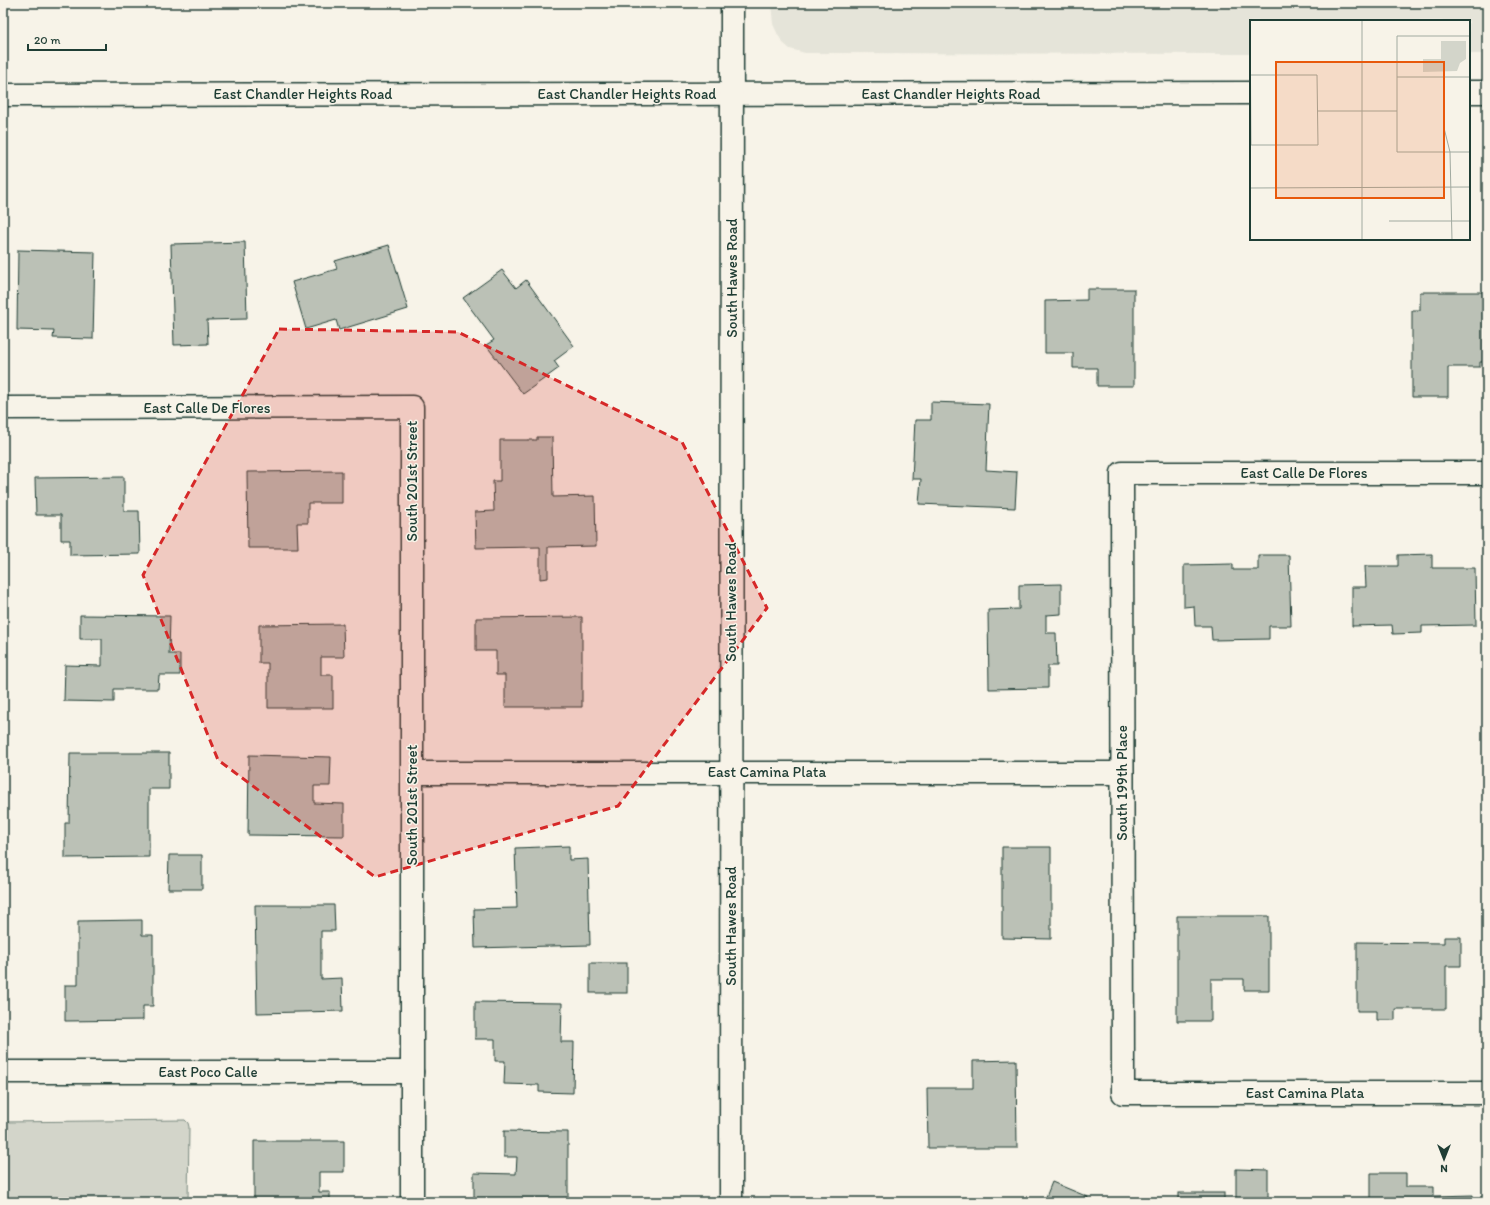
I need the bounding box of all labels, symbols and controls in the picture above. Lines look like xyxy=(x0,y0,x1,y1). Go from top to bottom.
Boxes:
inset map xyxy=(1250,20,1470,240)
scale bar xyxy=(28,26,106,52)
text: 20 m xyxy=(34,33,61,47)
street label: East Chandler Heights Road xyxy=(214,85,392,103)
street label: East Chandler Heights Road xyxy=(538,85,716,103)
street label: East Chandler Heights Road xyxy=(862,85,1040,103)
street label: South Hawes Road xyxy=(723,218,741,338)
street label: East Calle De Flores xyxy=(143,399,271,417)
street label: South 201st Street xyxy=(403,420,421,541)
street label: East Calle De Flores xyxy=(1240,464,1368,482)
street label: South Hawes Road xyxy=(722,542,740,662)
street label: South 199th Place xyxy=(1113,725,1131,841)
street label: South 201st Street xyxy=(403,744,421,865)
street label: East Camina Plata xyxy=(708,763,826,781)
street label: South Hawes Road xyxy=(722,866,740,986)
street label: East Poco Calle xyxy=(158,1063,258,1081)
street label: East Camina Plata xyxy=(1246,1084,1364,1102)
north arrow xyxy=(1424,1139,1464,1179)
text: N xyxy=(1440,1162,1448,1175)

